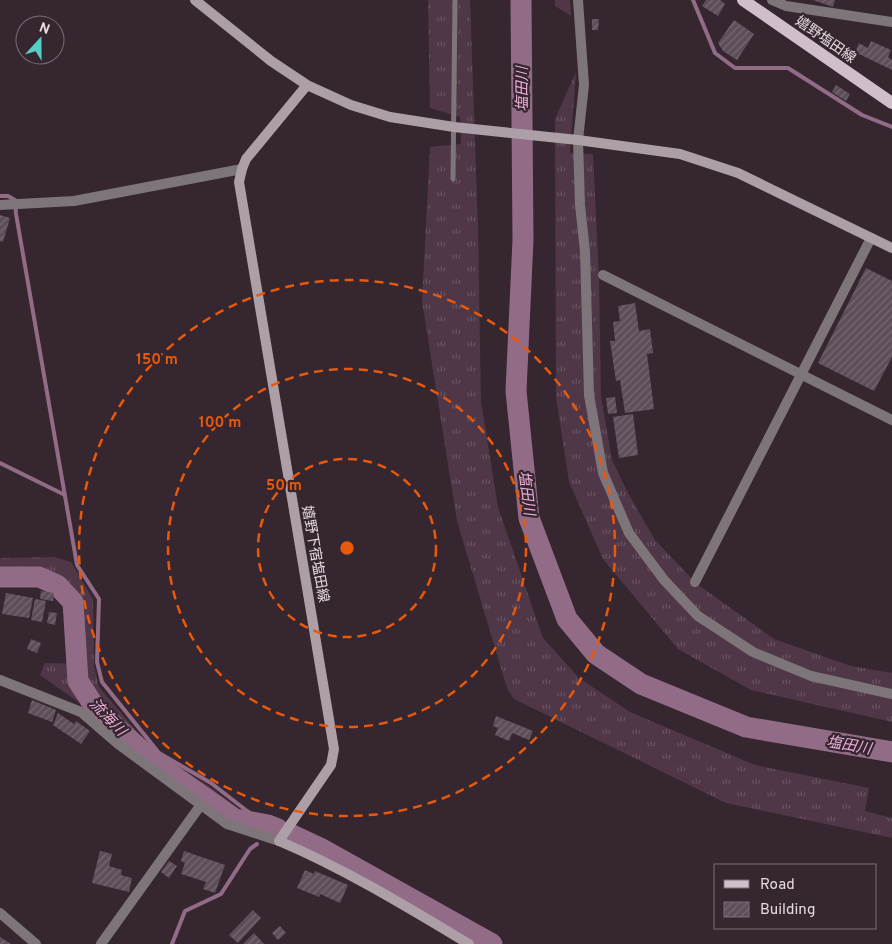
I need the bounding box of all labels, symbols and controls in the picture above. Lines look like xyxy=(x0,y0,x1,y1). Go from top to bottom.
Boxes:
street label: 嬉野塩田線 xyxy=(792,12,859,67)
north arrow xyxy=(15,15,65,65)
text: N xyxy=(36,20,52,39)
water label: 塩田川 xyxy=(514,65,533,112)
text: 150 m xyxy=(136,351,178,370)
text: 100 m xyxy=(199,414,241,433)
water label: 塩田川 xyxy=(513,470,538,519)
text: 50 m xyxy=(266,477,302,496)
street label: 嬉野下宿塩田線 xyxy=(298,504,332,604)
centre of rings xyxy=(338,539,356,557)
water label: 流海川 xyxy=(84,695,131,742)
water label: 塩田川 xyxy=(825,733,875,760)
legend xyxy=(714,864,877,929)
text: Road xyxy=(760,876,795,895)
text: Building xyxy=(760,901,815,920)

